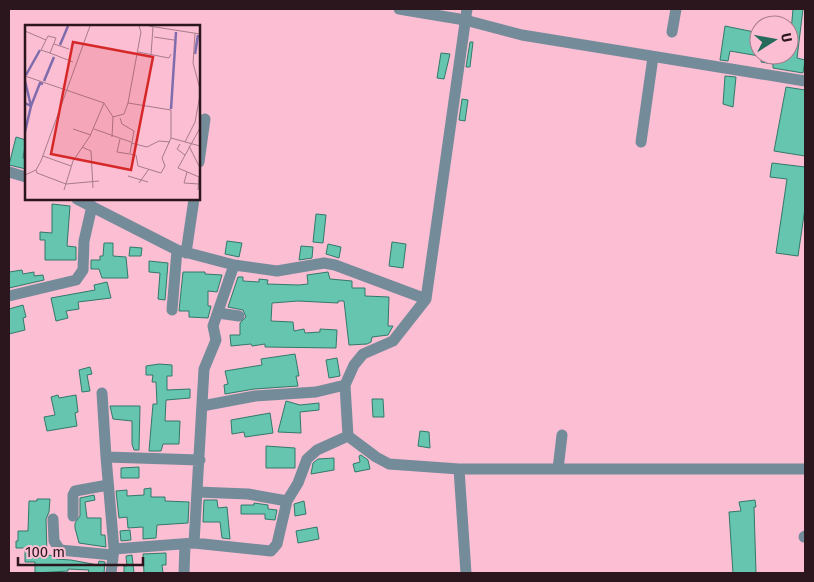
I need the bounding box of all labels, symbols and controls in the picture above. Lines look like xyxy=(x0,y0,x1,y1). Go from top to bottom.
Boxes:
north arrow xyxy=(749,15,799,65)
inset map xyxy=(25,25,200,200)
text: U xyxy=(777,32,795,44)
scale bar xyxy=(18,534,142,566)
text: 100 m xyxy=(25,543,65,561)

